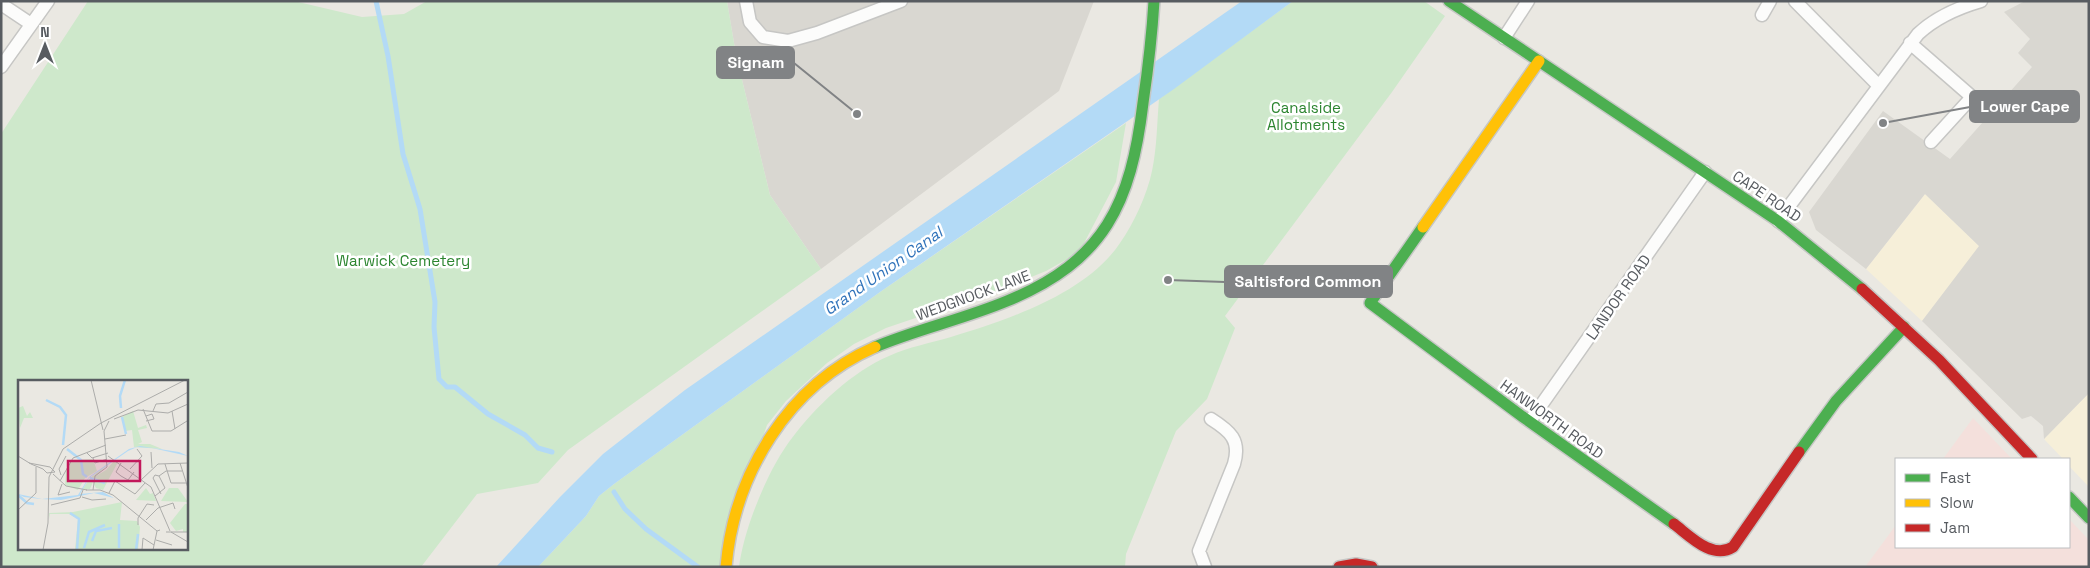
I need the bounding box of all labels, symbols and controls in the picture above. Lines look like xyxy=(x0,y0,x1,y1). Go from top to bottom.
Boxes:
north arrow xyxy=(20,20,70,70)
text: N xyxy=(40,23,50,41)
callout: Signam xyxy=(717,47,794,78)
text: Signam xyxy=(728,52,784,73)
callout: Lower Cape xyxy=(1970,91,2079,122)
text: Lower Cape xyxy=(1980,96,2070,117)
park label: Canalside Allotments xyxy=(1267,98,1345,134)
street label: CAPE ROAD xyxy=(1729,166,1805,226)
water label: Grand Union Canal xyxy=(819,221,948,320)
park label: Warwick Cemetery xyxy=(336,251,470,270)
street label: LANDOR ROAD xyxy=(1582,251,1654,343)
street label: WEDGNOCK LANE xyxy=(913,266,1033,324)
callout: Saltisford Common xyxy=(1225,266,1392,297)
text: Saltisford Common xyxy=(1235,271,1381,292)
street label: HANWORTH ROAD xyxy=(1497,375,1607,463)
inset map xyxy=(18,380,188,550)
legend xyxy=(1895,458,2070,548)
text: Fast xyxy=(1940,468,1971,487)
text: Slow xyxy=(1940,493,1974,512)
text: Jam xyxy=(1940,518,1970,537)

